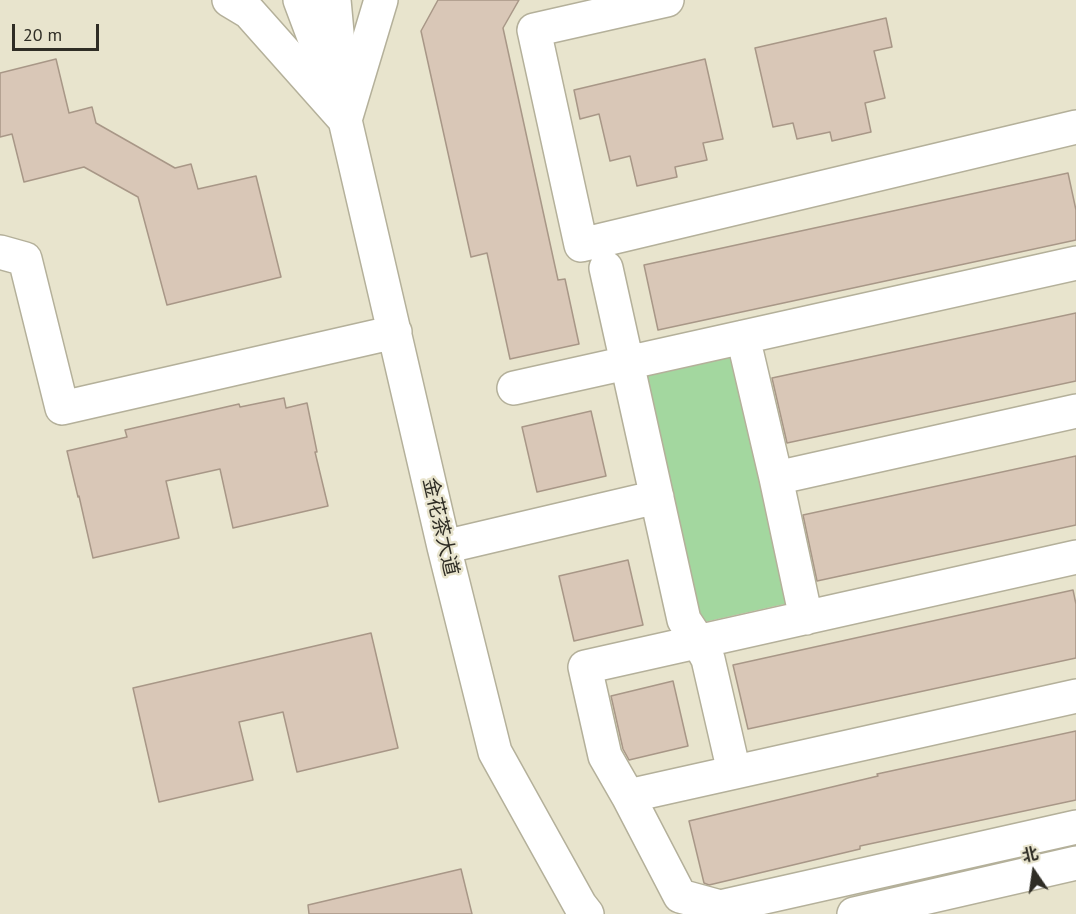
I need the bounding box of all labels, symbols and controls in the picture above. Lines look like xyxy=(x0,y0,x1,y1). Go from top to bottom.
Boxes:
scale bar xyxy=(15,12,102,50)
text: 20 m xyxy=(23,23,62,46)
street label: 金花茶大道 xyxy=(417,476,463,578)
north arrow xyxy=(1004,842,1064,902)
text: 北 xyxy=(1020,843,1040,866)

